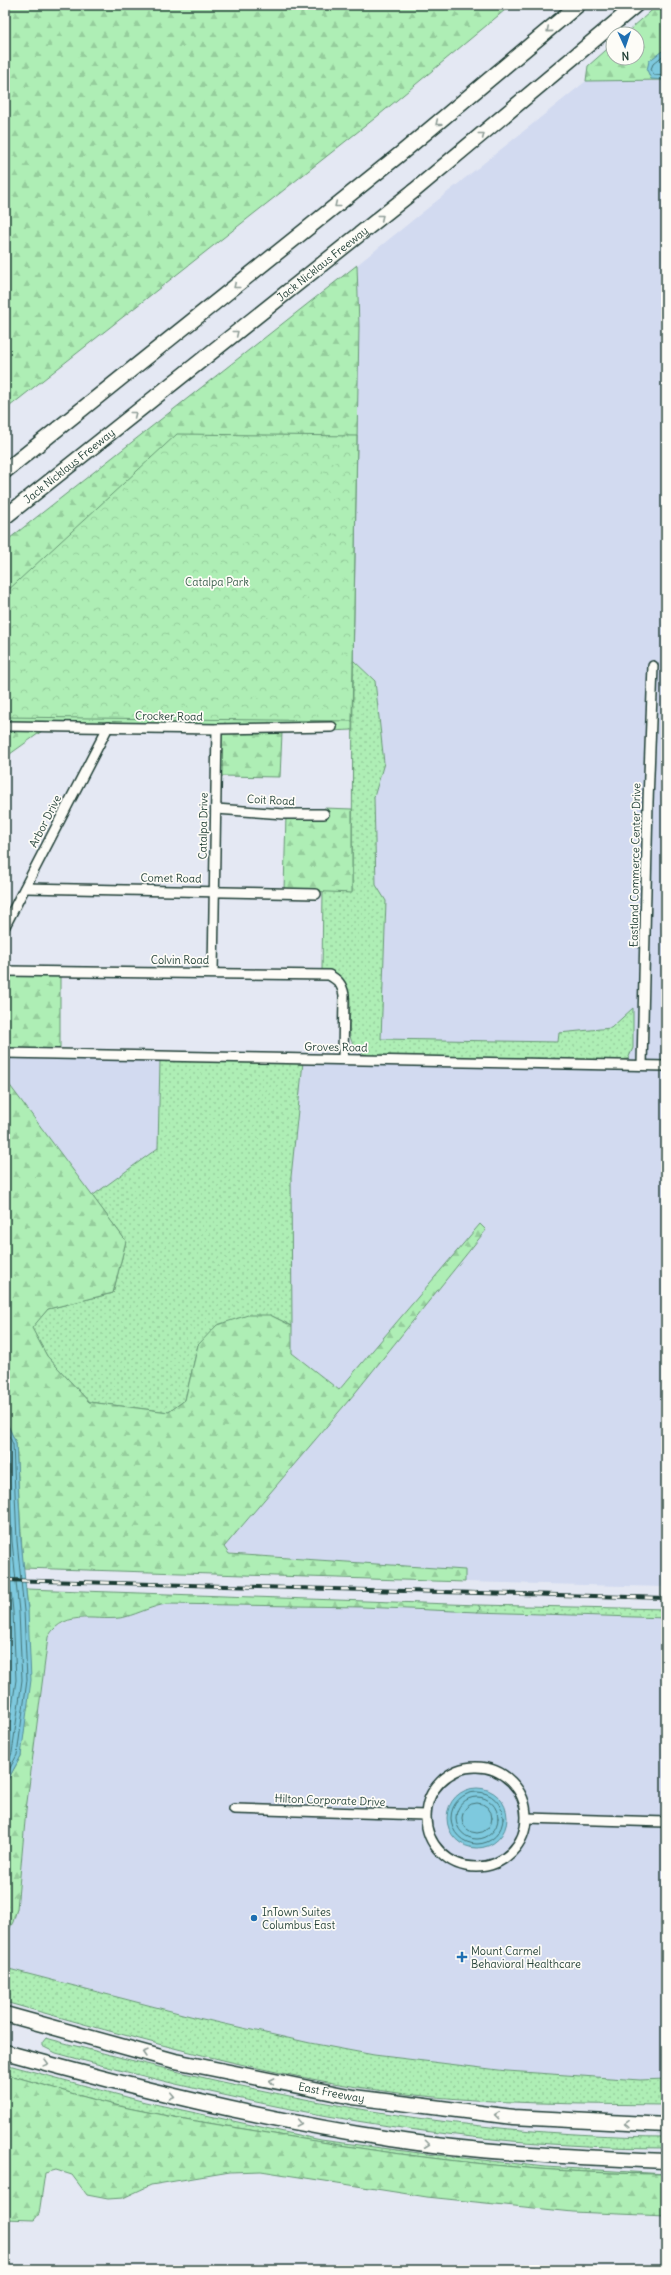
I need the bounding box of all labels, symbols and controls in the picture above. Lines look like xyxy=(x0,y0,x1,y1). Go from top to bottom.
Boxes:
one-way arrow xyxy=(546,26,553,33)
north arrow xyxy=(605,26,645,66)
text: N xyxy=(621,49,630,63)
one-way arrow xyxy=(436,118,443,125)
one-way arrow xyxy=(477,132,484,139)
one-way arrow xyxy=(335,200,342,207)
one-way arrow xyxy=(377,215,384,222)
street label: Jack Nicklaus Freeway xyxy=(274,223,371,304)
one-way arrow xyxy=(234,281,241,288)
one-way arrow xyxy=(231,331,238,338)
one-way arrow xyxy=(130,412,137,419)
street label: Jack Nicklaus Freeway xyxy=(21,425,118,506)
park label: Catalpa Park xyxy=(185,575,249,589)
street label: Crocker Road xyxy=(135,708,203,724)
street label: Eastland Commerce Center Drive xyxy=(627,783,643,947)
street label: Arbor Drive xyxy=(26,792,64,850)
street label: Catalpa Drive xyxy=(195,792,211,860)
street label: Coit Road xyxy=(247,792,296,808)
street label: Comet Road xyxy=(140,870,202,886)
street label: Colvin Road xyxy=(151,953,210,967)
street label: Groves Road xyxy=(304,1039,368,1055)
street label: Hilton Corporate Drive xyxy=(274,1791,386,1809)
place label: InTown Suites Columbus East xyxy=(262,1905,336,1932)
marker: InTown Suites Columbus East xyxy=(249,1913,259,1923)
place label: Mount Carmel Behavioral Healthcare xyxy=(471,1944,581,1971)
marker: Mount Carmel Behavioral Healthcare xyxy=(456,1951,468,1963)
one-way arrow xyxy=(142,2049,149,2058)
one-way arrow xyxy=(42,2058,49,2067)
one-way arrow xyxy=(269,2078,275,2086)
street label: East Freeway xyxy=(297,2079,365,2105)
one-way arrow xyxy=(169,2091,175,2099)
one-way arrow xyxy=(494,2111,500,2120)
one-way arrow xyxy=(296,2118,302,2126)
one-way arrow xyxy=(624,2119,630,2128)
one-way arrow xyxy=(424,2139,430,2148)

